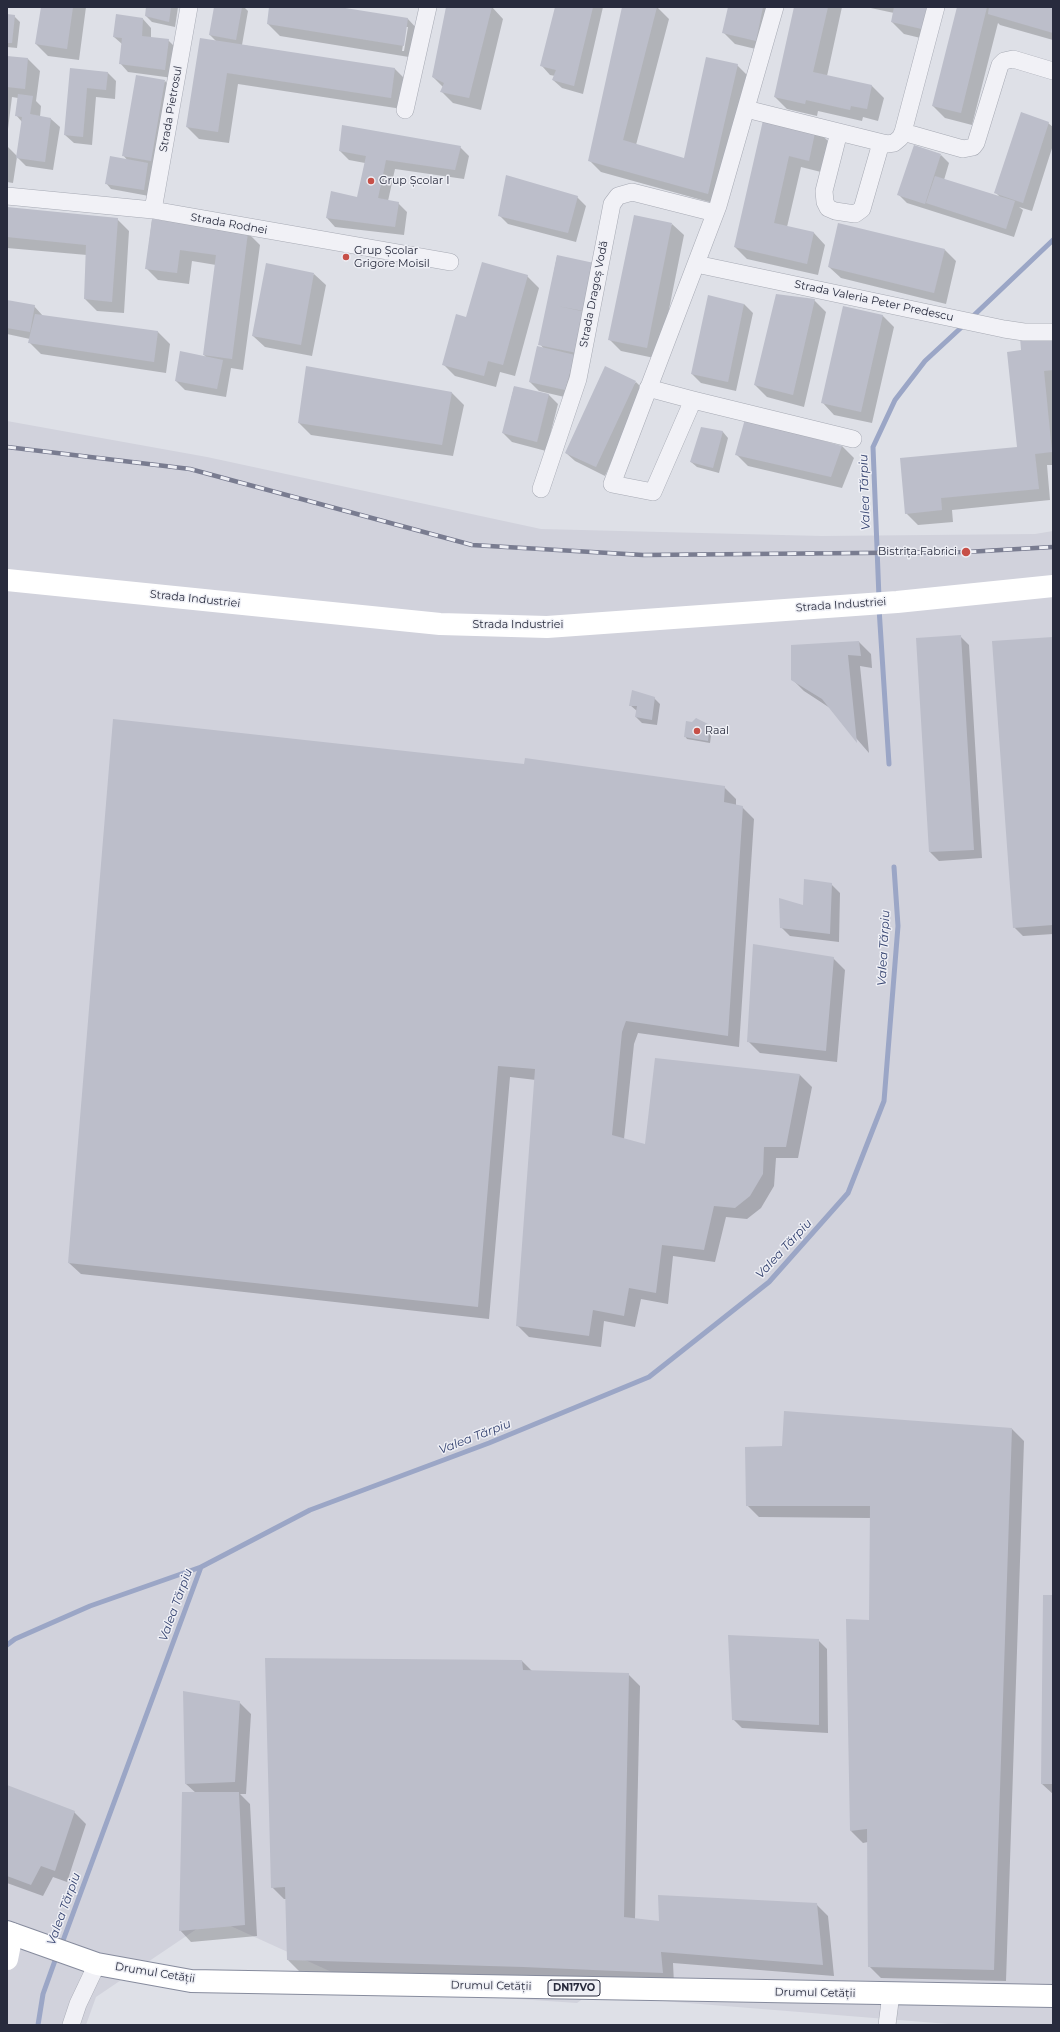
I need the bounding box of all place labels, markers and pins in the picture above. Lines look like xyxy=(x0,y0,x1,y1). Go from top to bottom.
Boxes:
place label: Grup Școlar I xyxy=(379,174,449,188)
marker: Grup Școlar I xyxy=(366,176,376,186)
place label: Grup Școlar Grigore Moisil xyxy=(354,244,430,270)
marker: Grup Școlar Grigore Moisil xyxy=(341,252,351,262)
place label: Bistrița Fabrici xyxy=(878,545,957,559)
marker: Bistrița Fabrici xyxy=(960,546,972,558)
place label: Raal xyxy=(705,724,729,738)
marker: Raal xyxy=(692,726,702,736)

